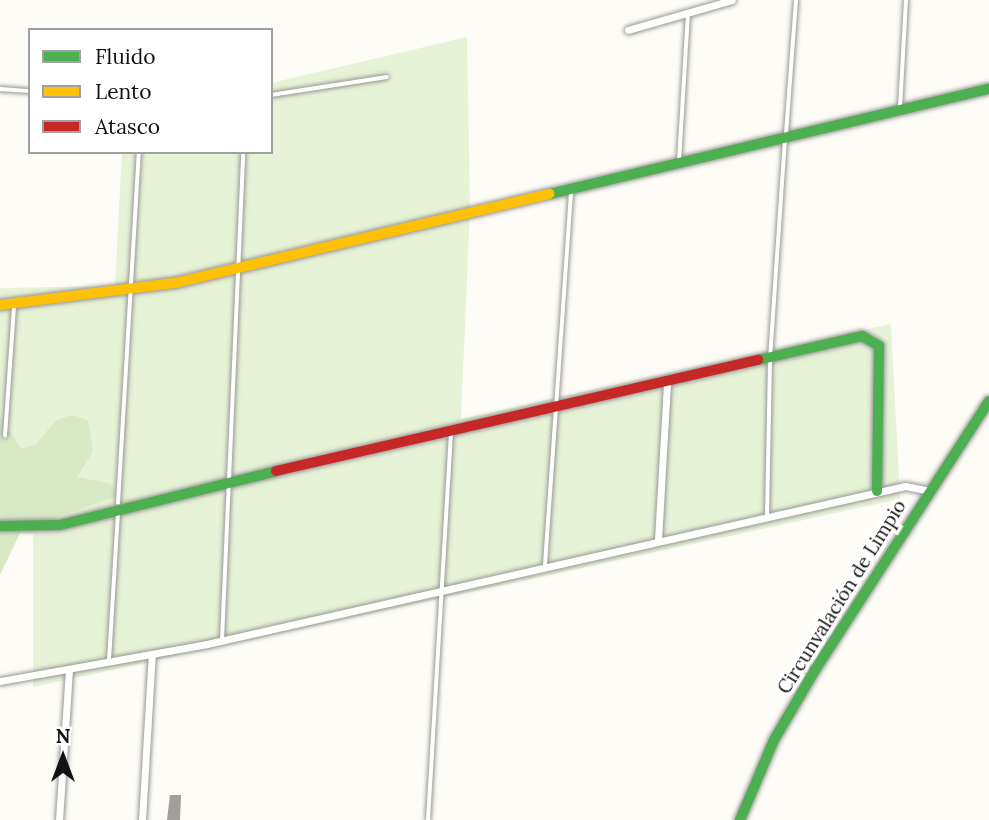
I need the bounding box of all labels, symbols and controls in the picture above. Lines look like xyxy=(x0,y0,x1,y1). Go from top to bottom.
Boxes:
legend xyxy=(28,28,273,154)
text: Fluido xyxy=(95,43,156,70)
text: Lento xyxy=(95,78,152,105)
text: Atasco xyxy=(95,113,160,140)
street label: Circunvalación de Limpio xyxy=(773,496,911,698)
north arrow xyxy=(28,722,98,792)
text: N xyxy=(56,724,70,748)

